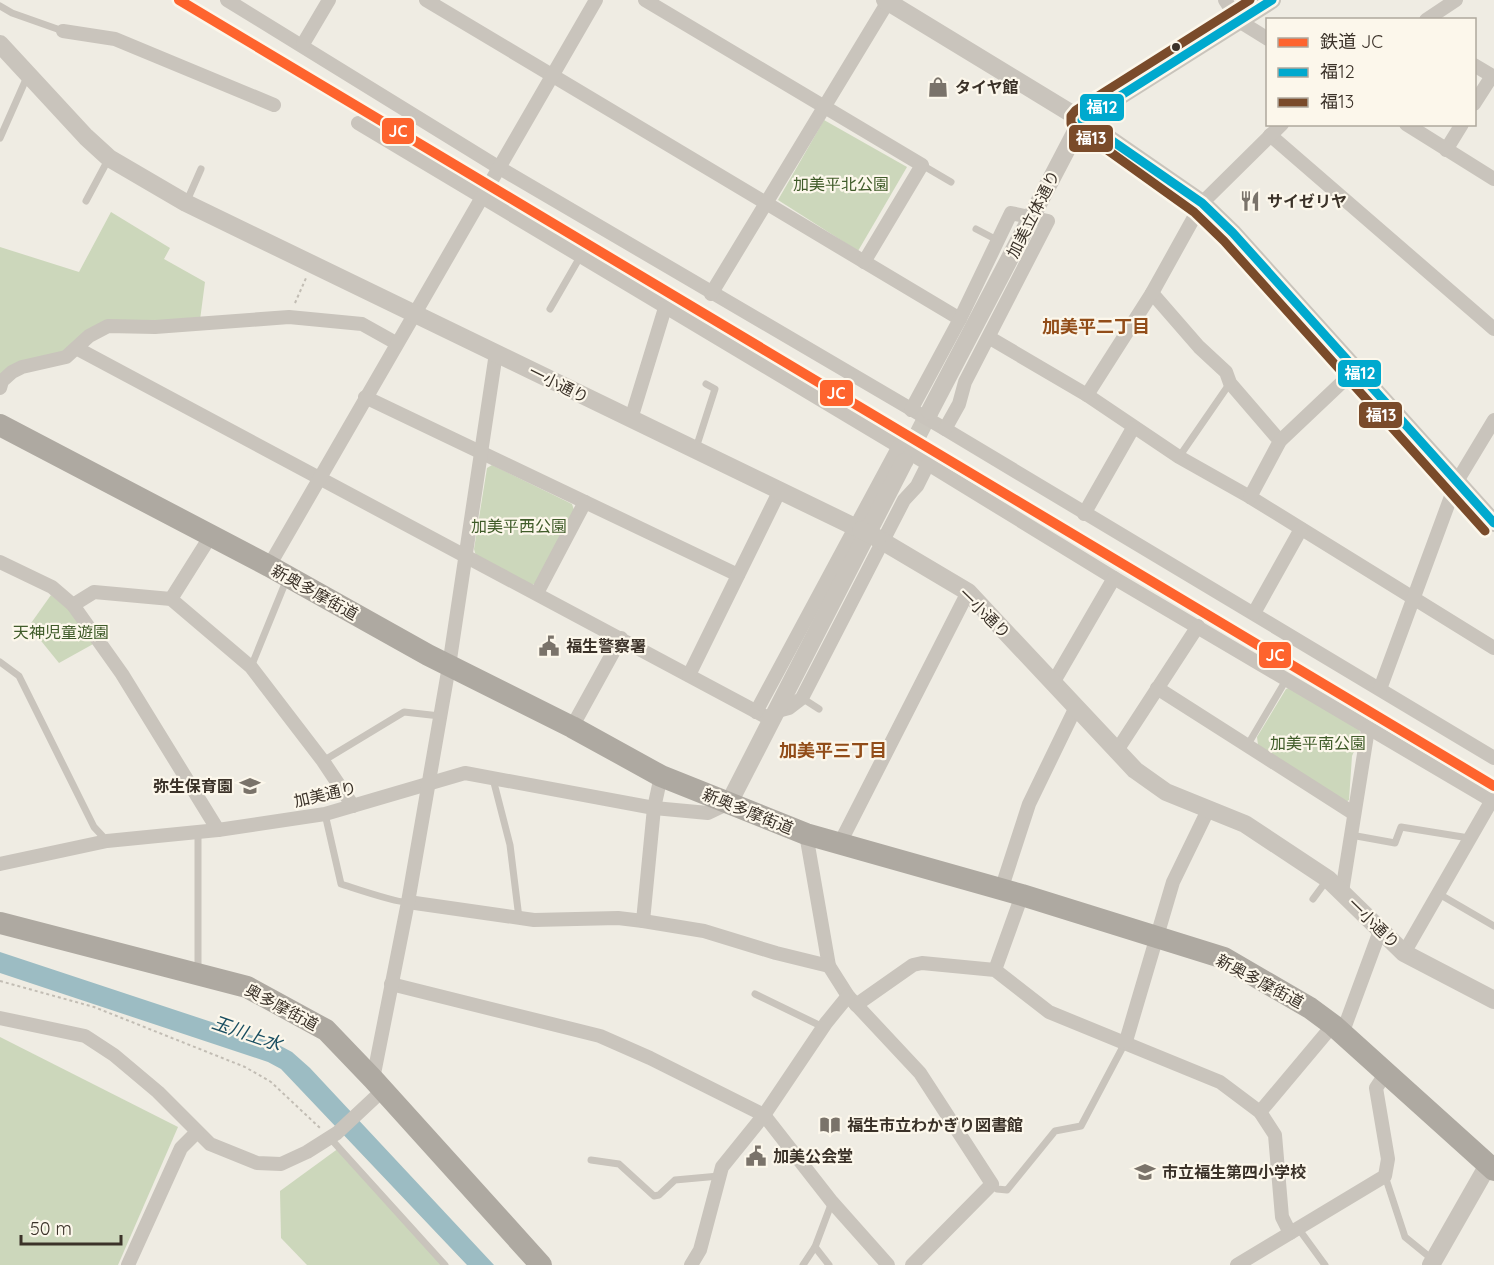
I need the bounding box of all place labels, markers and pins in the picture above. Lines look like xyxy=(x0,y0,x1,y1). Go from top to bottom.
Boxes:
unlabelled marker xyxy=(1170,41,1182,53)
shop icon: タイヤ館 xyxy=(926,75,950,99)
place label: タイヤ館 xyxy=(955,77,1019,97)
restaurant icon: サイゼリヤ xyxy=(1238,189,1262,213)
place label: サイゼリヤ xyxy=(1267,191,1347,211)
public building icon: 福生警察署 xyxy=(537,634,561,658)
place label: 福生警察署 xyxy=(566,636,646,656)
school or university icon: 弥生保育園 xyxy=(238,774,262,798)
place label: 弥生保育園 xyxy=(153,776,233,796)
library icon: 福生市立わかぎり図書館 xyxy=(818,1113,842,1137)
place label: 福生市立わかぎり図書館 xyxy=(847,1115,1023,1135)
public building icon: 加美公会堂 xyxy=(744,1144,768,1168)
place label: 加美公会堂 xyxy=(773,1146,853,1166)
school or university icon: 市立福生第四小学校 xyxy=(1133,1160,1157,1184)
place label: 市立福生第四小学校 xyxy=(1162,1162,1306,1182)

